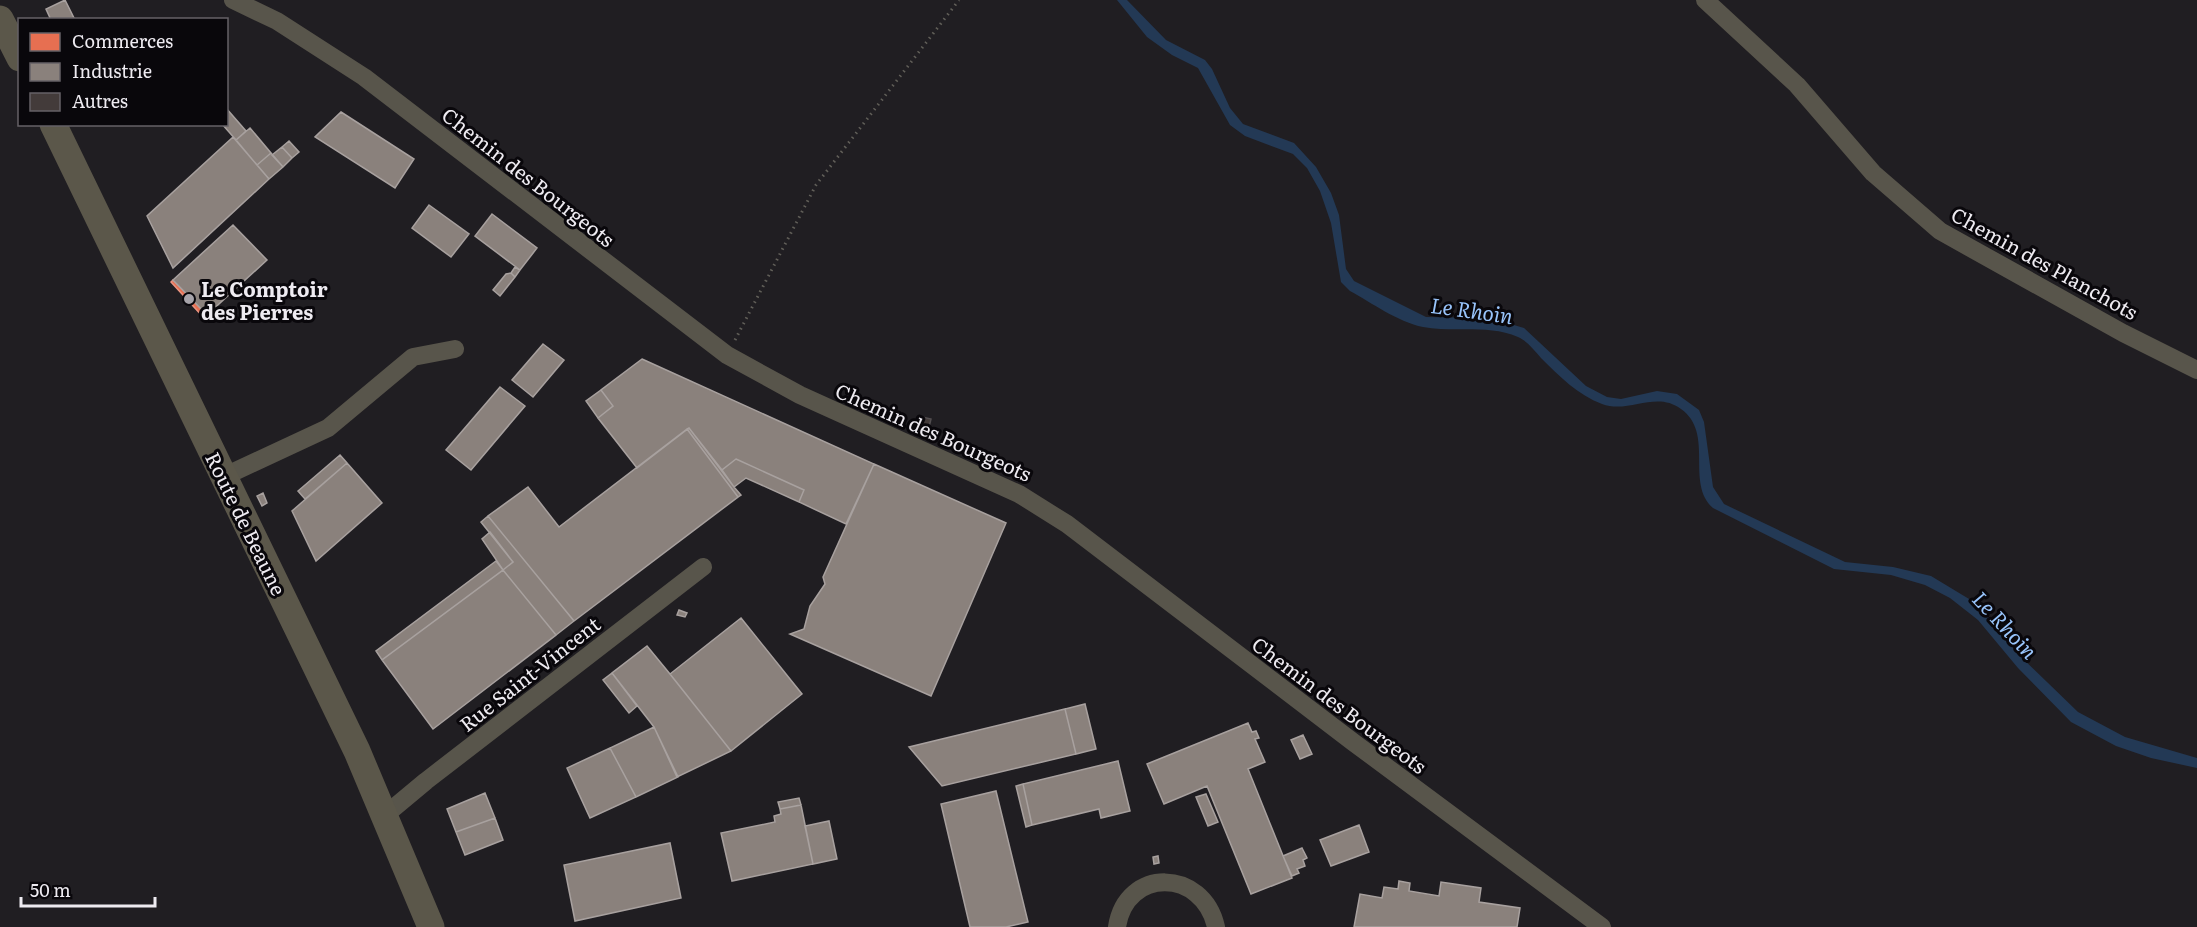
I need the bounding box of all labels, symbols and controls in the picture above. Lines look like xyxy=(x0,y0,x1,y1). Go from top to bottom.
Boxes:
legend xyxy=(18,18,228,126)
text: Commerces xyxy=(72,27,173,54)
text: Industrie xyxy=(72,57,152,84)
text: Autres xyxy=(72,87,128,114)
street label: Chemin des Bourgeots xyxy=(436,99,622,253)
street label: Chemin des Planchots xyxy=(1946,198,2144,326)
place label: Le Comptoir des Pierres xyxy=(201,273,328,326)
water label: Le Rhoin xyxy=(1429,288,1516,330)
marker: Le Comptoir des Pierres xyxy=(182,292,196,306)
street label: Chemin des Bourgeots xyxy=(831,374,1037,488)
street label: Route de Beaune xyxy=(199,446,295,600)
water label: Le Rhoin xyxy=(1966,583,2046,665)
street label: Rue Saint-Vincent xyxy=(452,608,606,738)
street label: Chemin des Bourgeots xyxy=(1246,628,1434,780)
scale bar xyxy=(21,870,154,908)
text: 50 m xyxy=(30,876,71,903)

